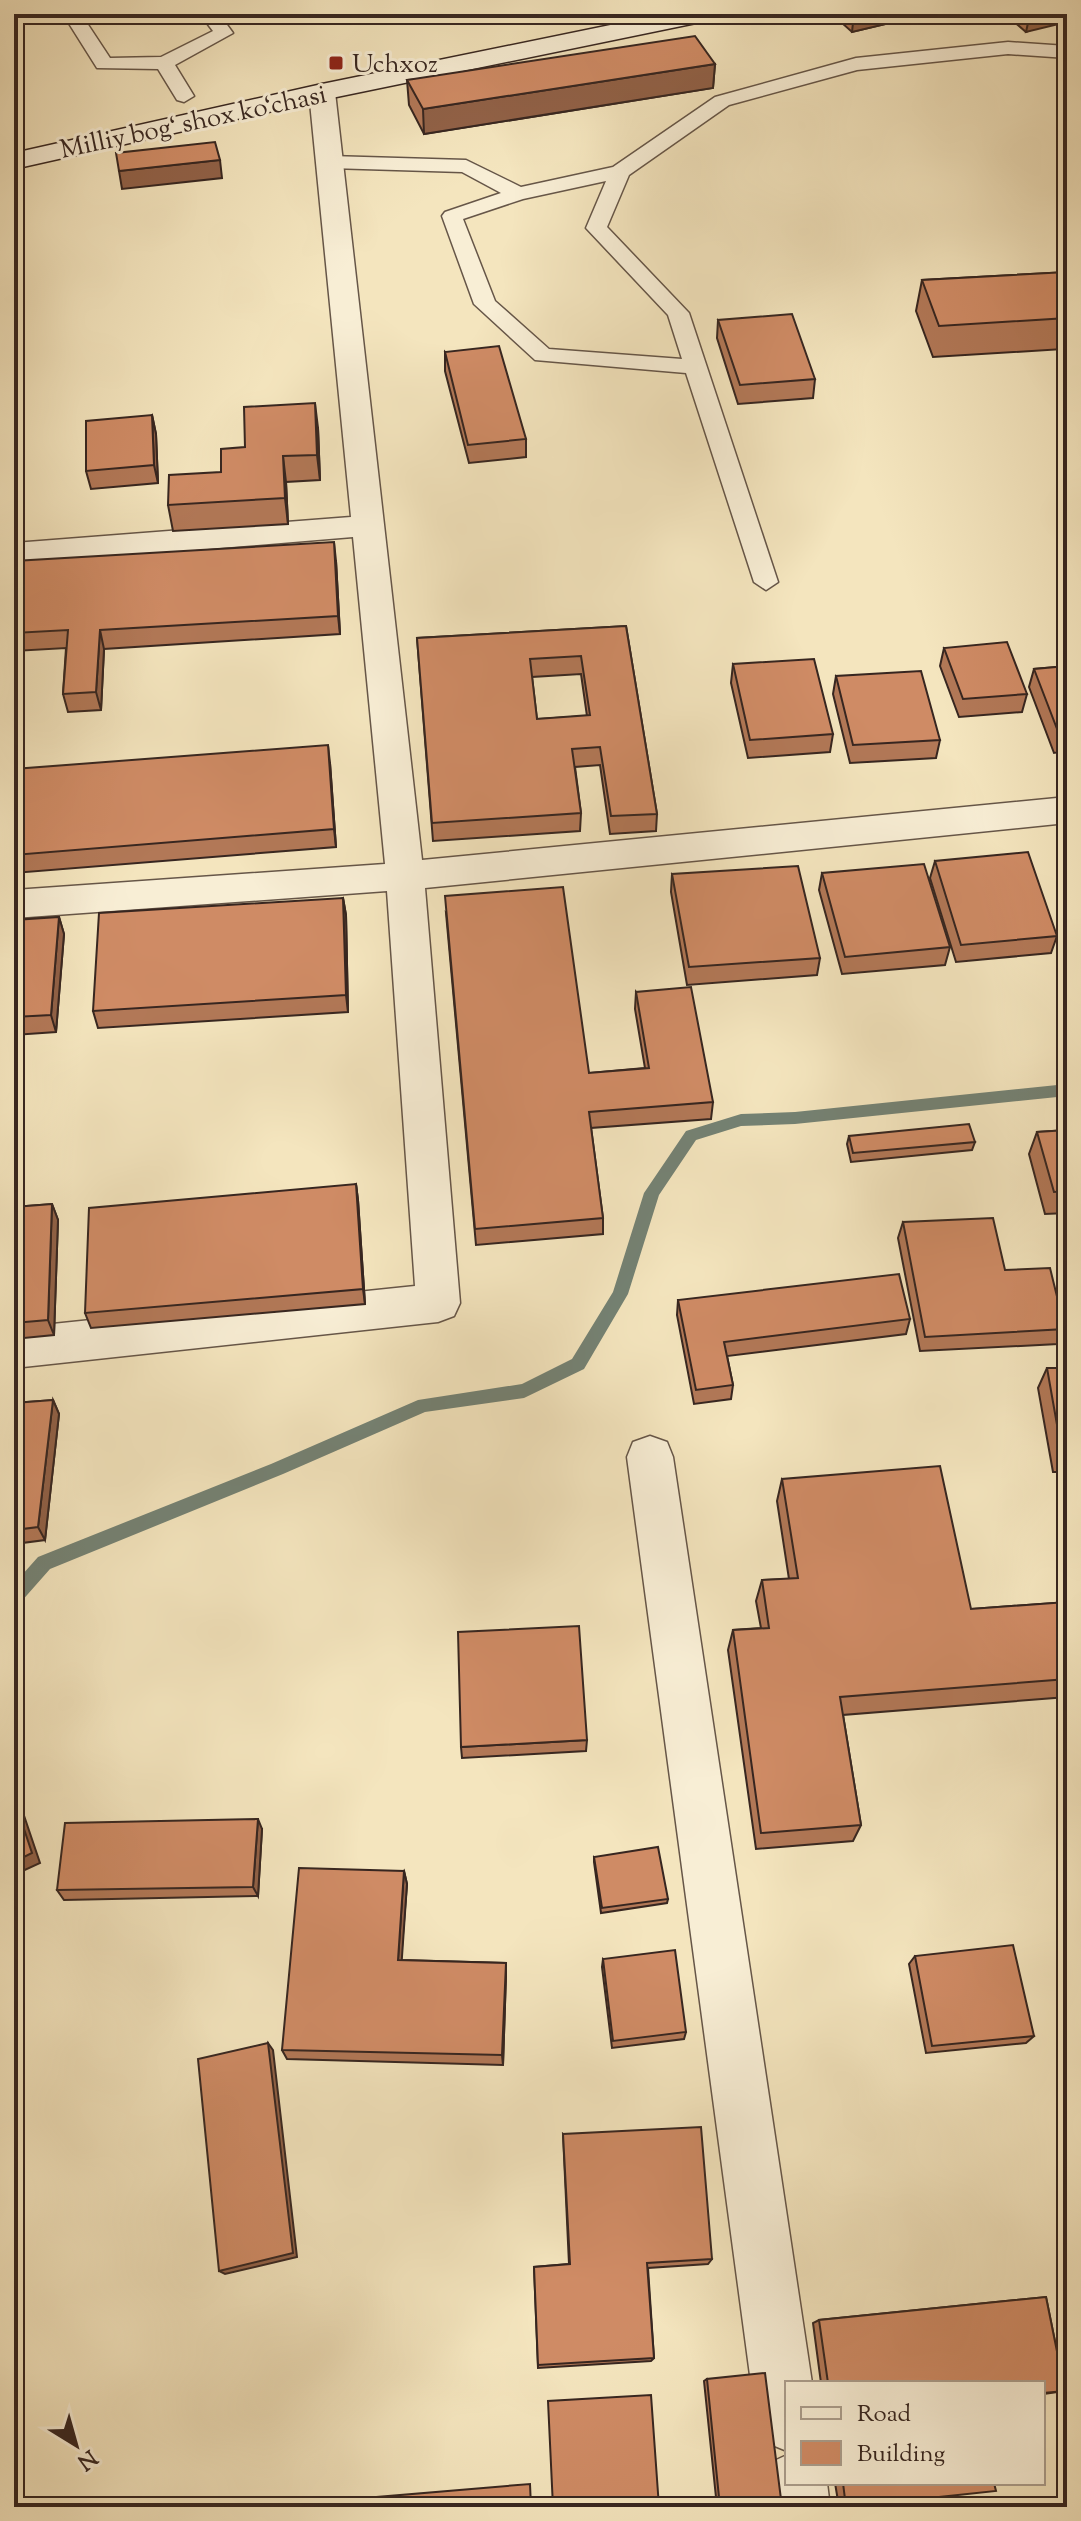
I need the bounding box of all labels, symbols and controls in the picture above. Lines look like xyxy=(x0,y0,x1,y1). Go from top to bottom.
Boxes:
place label: Uchxoz xyxy=(352,47,438,84)
marker: Uchxoz xyxy=(327,54,345,72)
street label: Milliy bog‘ shox ko‘chasi xyxy=(57,77,330,170)
legend xyxy=(785,2381,1045,2485)
text: Road xyxy=(857,2398,911,2432)
north arrow xyxy=(36,2405,116,2485)
text: Building xyxy=(857,2438,946,2472)
text: N xyxy=(69,2441,103,2477)

